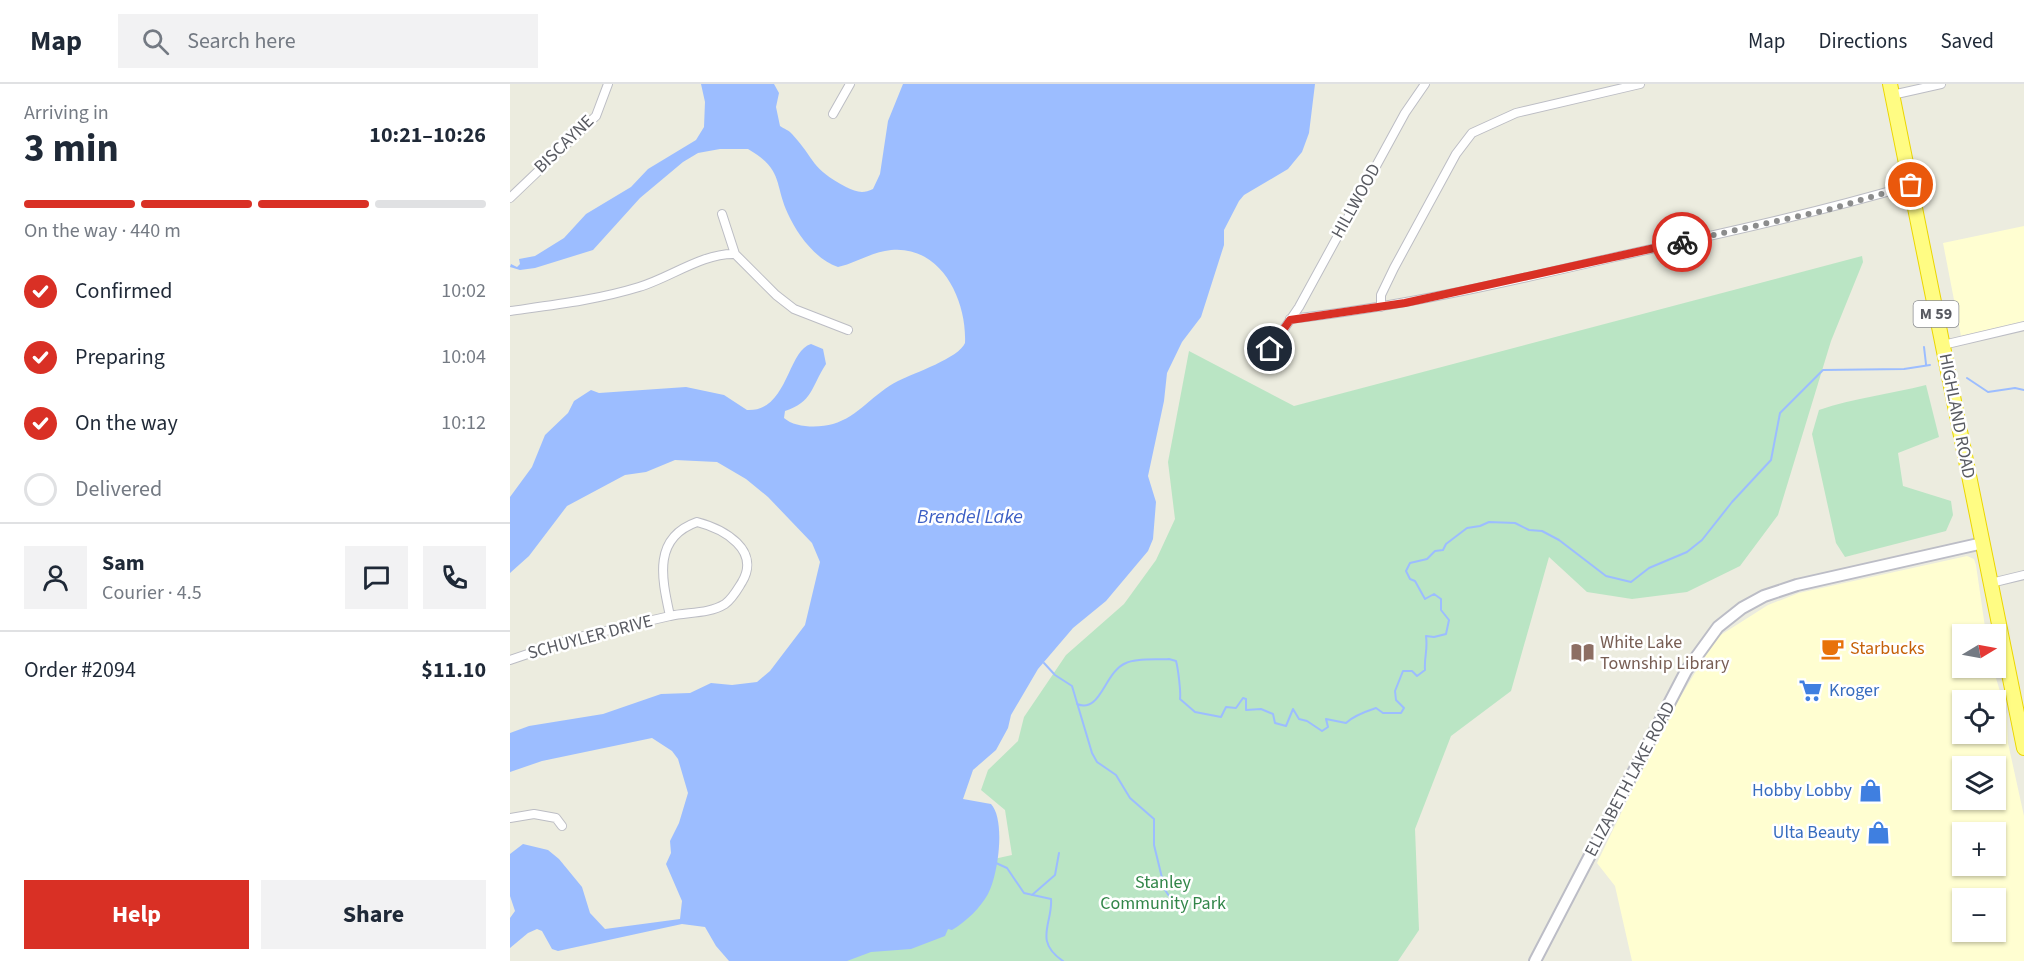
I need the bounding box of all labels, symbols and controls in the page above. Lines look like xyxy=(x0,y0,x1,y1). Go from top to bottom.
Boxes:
search box xyxy=(118,14,538,68)
text: Map xyxy=(30,21,82,61)
icon: search xyxy=(139,25,172,58)
text: Search here xyxy=(187,25,296,57)
text: Map xyxy=(1748,26,1786,56)
text: Directions xyxy=(1819,26,1907,56)
text: Saved xyxy=(1940,26,1994,56)
text: Arriving in xyxy=(24,99,109,127)
street label: BISCAYNE xyxy=(529,109,599,179)
text: 10:21–10:26 xyxy=(369,119,486,151)
text: 3 min xyxy=(24,121,119,177)
street label: HILLWOOD xyxy=(1325,159,1387,243)
pin xyxy=(1885,159,1936,210)
icon: bag xyxy=(1894,168,1927,201)
courier xyxy=(1652,212,1712,272)
text: On the way · 440 m xyxy=(24,217,181,245)
icon: bike xyxy=(1666,226,1699,259)
icon: check xyxy=(24,275,57,308)
text: Confirmed xyxy=(75,275,172,307)
text: 10:02 xyxy=(441,277,486,305)
road number: M 59 xyxy=(1914,301,1958,327)
pin xyxy=(1244,323,1295,374)
icon: home xyxy=(1253,332,1286,365)
icon: check xyxy=(24,341,57,374)
text: Preparing xyxy=(75,341,165,373)
text: 10:04 xyxy=(441,343,486,371)
street label: HIGHLAND ROAD xyxy=(1933,351,1981,481)
icon: check xyxy=(24,407,57,440)
text: On the way xyxy=(75,407,178,439)
text: 10:12 xyxy=(441,409,486,437)
text: Delivered xyxy=(75,473,162,505)
water label: Brendel Lake xyxy=(917,503,1023,531)
button: person xyxy=(24,546,87,609)
button: chat xyxy=(345,546,408,609)
button: phone xyxy=(423,546,486,609)
text: Sam xyxy=(102,547,145,579)
text: Courier · 4.5 xyxy=(102,579,202,607)
street label: SCHUYLER DRIVE xyxy=(525,608,655,666)
north arrow xyxy=(1952,624,2006,678)
map controls xyxy=(1952,624,2006,942)
place label: White Lake Township Library xyxy=(1600,630,1730,676)
cafe icon: Starbucks xyxy=(1819,635,1845,661)
place label: Starbucks xyxy=(1850,636,1925,661)
library icon: White Lake Township Library xyxy=(1569,639,1595,665)
text: Order #2094 xyxy=(24,654,136,686)
text: $11.10 xyxy=(421,654,486,686)
supermarket icon: Kroger xyxy=(1798,677,1824,703)
place label: Kroger xyxy=(1829,678,1880,703)
button: locate xyxy=(1952,690,2006,744)
street label: ELIZABETH LAKE ROAD xyxy=(1579,697,1681,861)
button: layers xyxy=(1952,756,2006,810)
shop icon: Hobby Lobby xyxy=(1857,777,1883,803)
place label: Hobby Lobby xyxy=(1752,778,1853,803)
shop icon: Ulta Beauty xyxy=(1865,819,1891,845)
place label: Ulta Beauty xyxy=(1773,820,1861,845)
button: + xyxy=(1952,822,2006,876)
park label: Stanley Community Park xyxy=(1100,870,1226,916)
button: Help xyxy=(24,880,249,949)
button: Share xyxy=(261,880,486,949)
button: − xyxy=(1952,888,2006,942)

